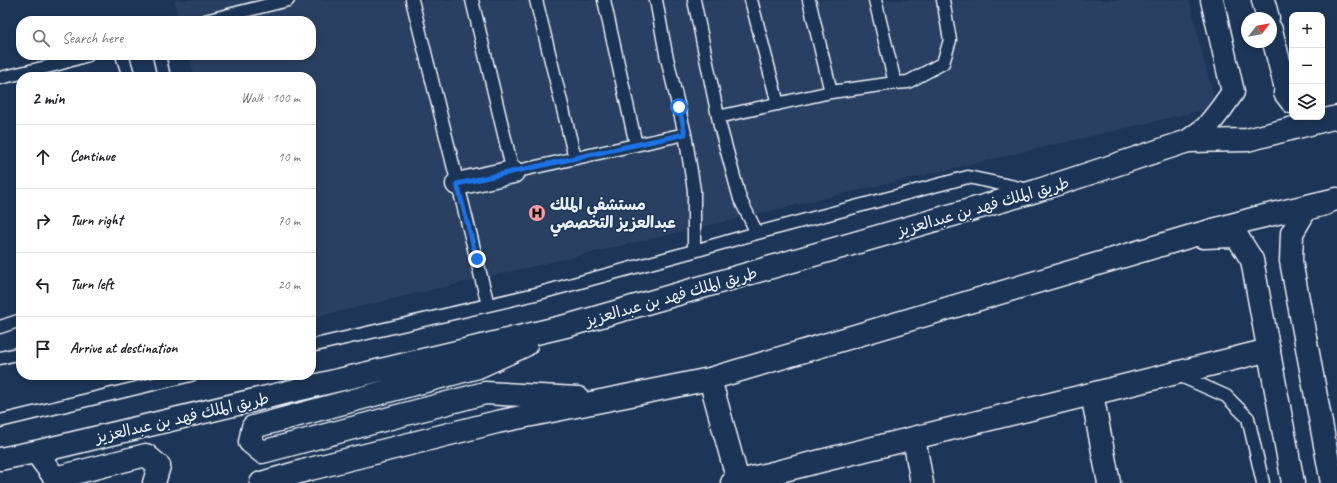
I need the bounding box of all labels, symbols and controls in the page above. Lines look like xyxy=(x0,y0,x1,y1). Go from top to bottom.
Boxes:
north arrow xyxy=(1241,12,1277,48)
map controls xyxy=(1289,12,1325,120)
button: + xyxy=(1289,12,1325,48)
search box xyxy=(16,16,316,60)
icon: search xyxy=(30,27,52,49)
text: Search here xyxy=(62,29,123,48)
button: − xyxy=(1289,48,1325,84)
button: layers xyxy=(1289,84,1325,120)
text: 2 min xyxy=(32,88,65,109)
text: Walk · 100 m xyxy=(241,90,300,106)
route start xyxy=(670,98,688,116)
icon: ahead xyxy=(32,146,54,168)
text: Continue xyxy=(70,147,115,166)
text: 10 m xyxy=(278,149,300,165)
street label: طريق الملك فهد بن عبدالعزيز xyxy=(893,173,1072,242)
place label: مستشفى الملك عبدالعزيز التخصصي xyxy=(550,195,676,237)
hospital icon: مستشفى الملك عبدالعزيز التخصصي xyxy=(527,203,547,223)
icon: right xyxy=(32,210,54,232)
text: Turn right xyxy=(70,211,123,230)
text: 70 m xyxy=(278,213,300,229)
route end xyxy=(468,250,486,268)
street label: طريق الملك فهد بن عبدالعزيز xyxy=(581,263,760,332)
icon: left xyxy=(32,274,54,296)
text: Turn left xyxy=(70,275,113,294)
text: 20 m xyxy=(278,277,300,293)
icon: arrive xyxy=(32,338,54,360)
text: Arrive at destination xyxy=(70,339,177,358)
street label: طريق الملك فهد بن عبدالعزيز xyxy=(91,388,271,448)

